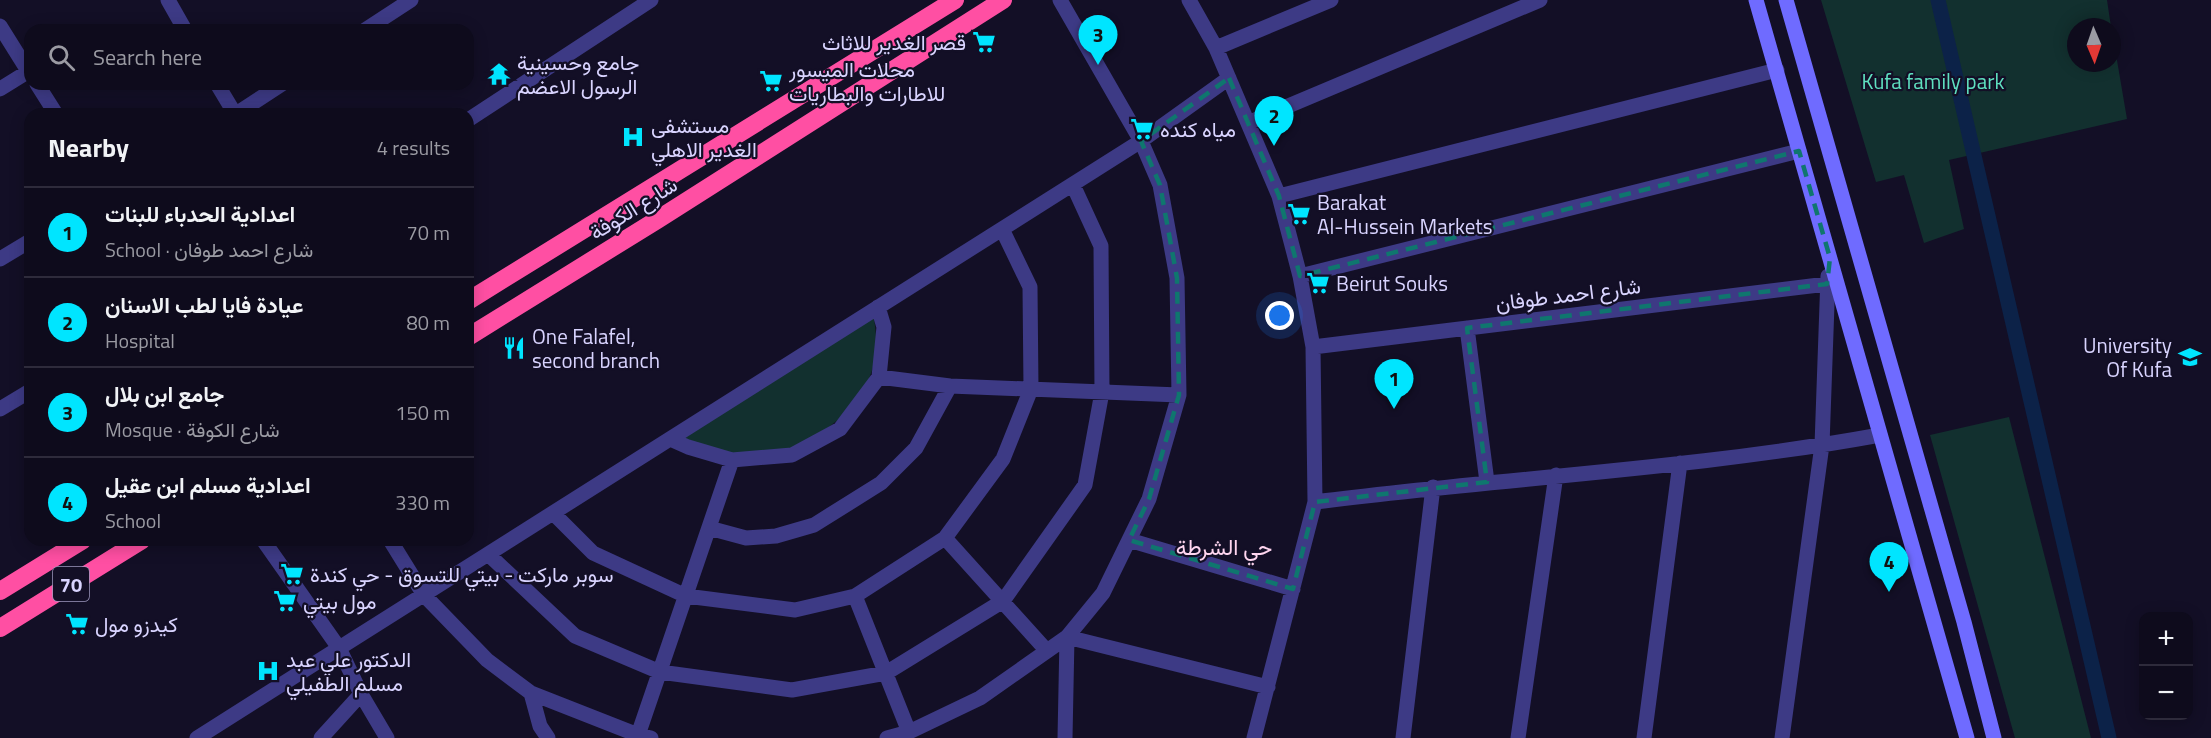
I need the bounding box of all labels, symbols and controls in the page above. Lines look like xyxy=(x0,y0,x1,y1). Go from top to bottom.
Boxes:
pin: 3 xyxy=(1078,16,1118,65)
north arrow xyxy=(2067,18,2121,72)
search box xyxy=(24,24,474,90)
place label: قصر الغدير للاثاث xyxy=(822,26,966,58)
supermarket icon: قصر الغدير للاثاث xyxy=(971,29,997,55)
text: Search here xyxy=(93,40,202,74)
icon: search xyxy=(45,41,78,74)
place label: جامع وحسينية الرسول الاعضم xyxy=(517,46,639,102)
place label: محلات الميسور للاطارات والبطاريات xyxy=(788,53,945,109)
temple icon: جامع وحسينية الرسول الاعضم xyxy=(486,61,512,87)
park label: Kufa family park xyxy=(1861,65,2005,97)
supermarket icon: محلات الميسور للاطارات والبطاريات xyxy=(758,68,784,94)
pin: 2 xyxy=(1254,96,1294,146)
place label: مستشفى الغدير الاهلي xyxy=(651,109,757,167)
place label: مياه كنده xyxy=(1160,113,1236,145)
supermarket icon: مياه كنده xyxy=(1129,116,1155,142)
hospital icon: مستشفى الغدير الاهلي xyxy=(620,124,646,150)
text: Nearby xyxy=(48,128,129,167)
text: 4 results xyxy=(377,132,450,163)
street label: شارع الكوفة xyxy=(583,168,683,248)
place label: Barakat Al-Hussein Markets xyxy=(1317,186,1492,242)
text: اعدادية الحدباء للبنات xyxy=(105,197,295,231)
supermarket icon: Barakat Al-Hussein Markets xyxy=(1286,201,1312,227)
text: 1 xyxy=(62,217,73,248)
text: 70 m xyxy=(406,217,450,248)
text: School · شارع احمد طوفان xyxy=(105,234,313,265)
place label: Beirut Souks xyxy=(1336,267,1448,299)
street label: شارع احمد طوفان xyxy=(1494,269,1642,319)
supermarket icon: Beirut Souks xyxy=(1305,270,1331,296)
text: عيادة فايا لطب الاسنان xyxy=(105,288,304,322)
your location xyxy=(1265,301,1294,330)
text: 2 xyxy=(62,307,73,338)
text: 80 m xyxy=(406,307,450,338)
place label: One Falafel, second branch xyxy=(532,320,660,376)
text: Hospital xyxy=(105,325,175,356)
place label: University Of Kufa xyxy=(2083,329,2172,385)
restaurant icon: One Falafel, second branch xyxy=(501,335,527,361)
school or university icon: University Of Kufa xyxy=(2177,344,2203,370)
pin: 1 xyxy=(1374,360,1414,409)
text: جامع ابن بلال xyxy=(105,377,224,411)
text: 3 xyxy=(62,397,73,428)
text: 150 m xyxy=(395,397,450,428)
text: Mosque · شارع الكوفة xyxy=(105,414,280,445)
text: اعدادية مسلم ابن عقيل xyxy=(105,468,311,502)
text: 4 xyxy=(62,487,73,518)
text: 330 m xyxy=(395,487,450,518)
text: School xyxy=(105,505,161,536)
district label: حي الشرطة xyxy=(1176,530,1272,566)
pin: 4 xyxy=(1870,542,1908,592)
place label: سوبر ماركت - بيتي للتسوق - حي كندة xyxy=(310,558,614,592)
supermarket icon: سوبر ماركت - بيتي للتسوق - حي كندة xyxy=(279,561,305,587)
road number: 70 xyxy=(53,567,89,601)
place label: مول بيتي xyxy=(303,585,377,619)
supermarket icon: مول بيتي xyxy=(272,588,298,614)
place label: كيدزو مول xyxy=(95,608,178,640)
supermarket icon: كيدزو مول xyxy=(64,611,90,637)
map controls xyxy=(2139,612,2193,720)
button: + xyxy=(2139,612,2193,666)
place label: الدكتور علي عبد مسلم الطفيلي xyxy=(286,643,411,701)
hospital icon: الدكتور علي عبد مسلم الطفيلي xyxy=(255,658,281,684)
button: − xyxy=(2139,666,2193,720)

